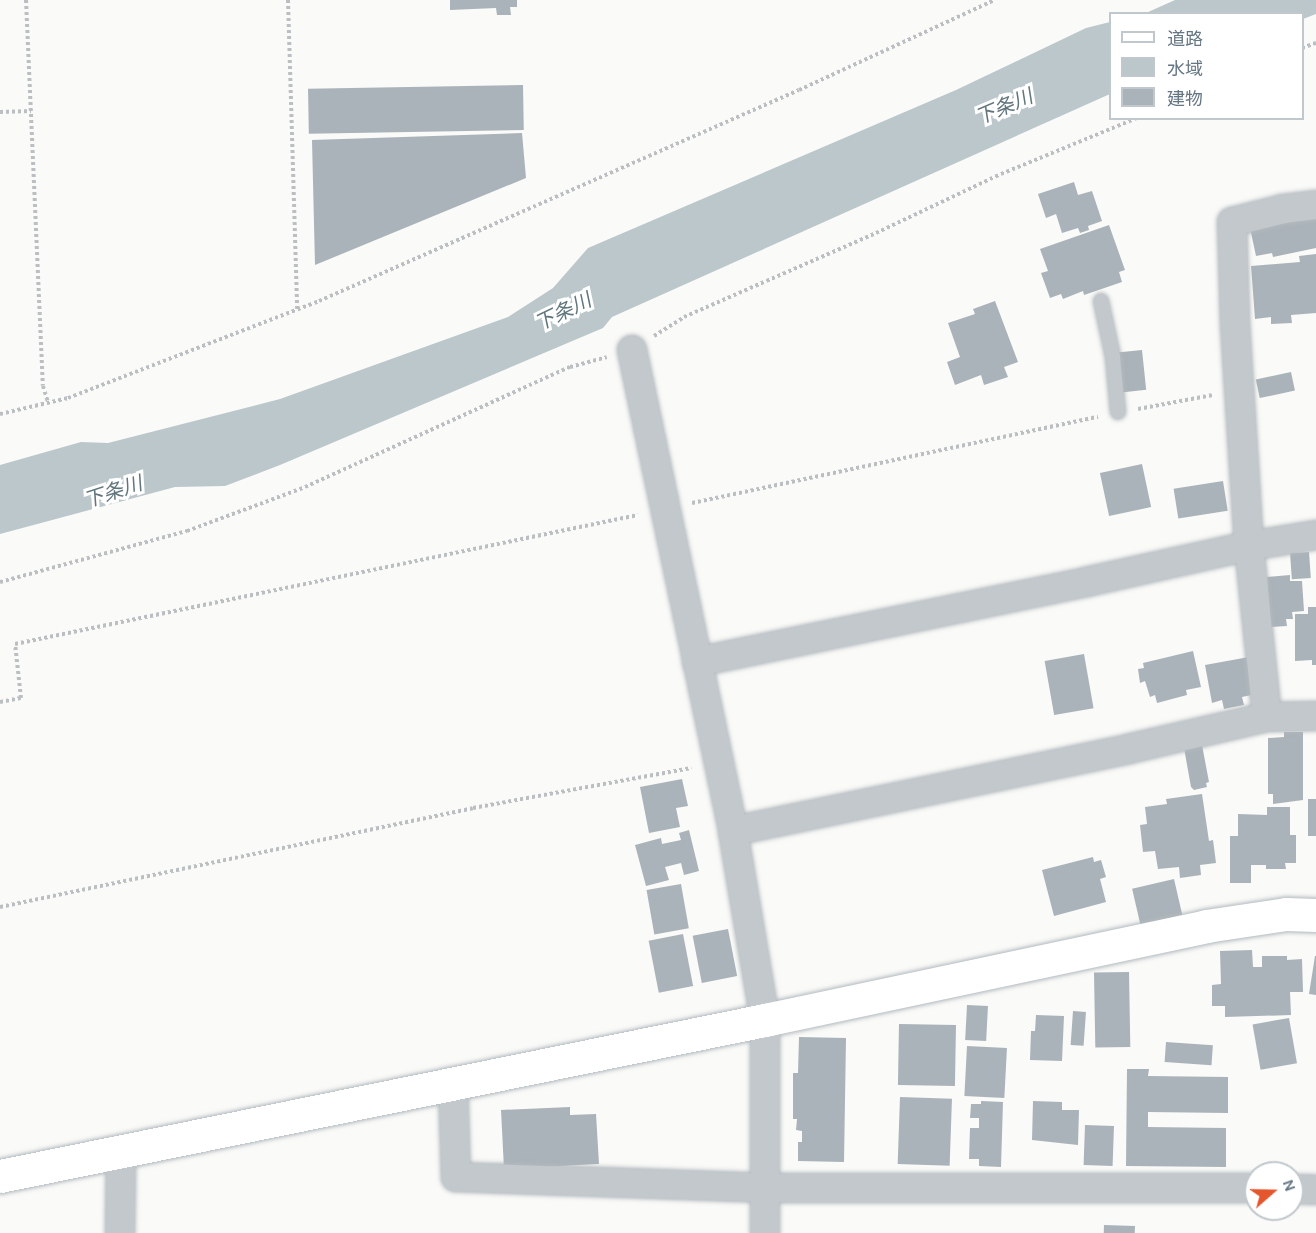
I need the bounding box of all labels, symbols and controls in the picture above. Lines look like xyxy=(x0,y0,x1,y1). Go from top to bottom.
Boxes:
legend xyxy=(1109,12,1304,120)
text: 道路 xyxy=(1167,28,1203,50)
text: 水域 xyxy=(1167,58,1203,80)
water label: 下条川 xyxy=(972,84,1036,130)
text: 建物 xyxy=(1167,88,1203,110)
water label: 下条川 xyxy=(531,288,595,336)
water label: 下条川 xyxy=(81,471,145,513)
north arrow xyxy=(1244,1161,1304,1221)
text: N xyxy=(1279,1177,1300,1194)

